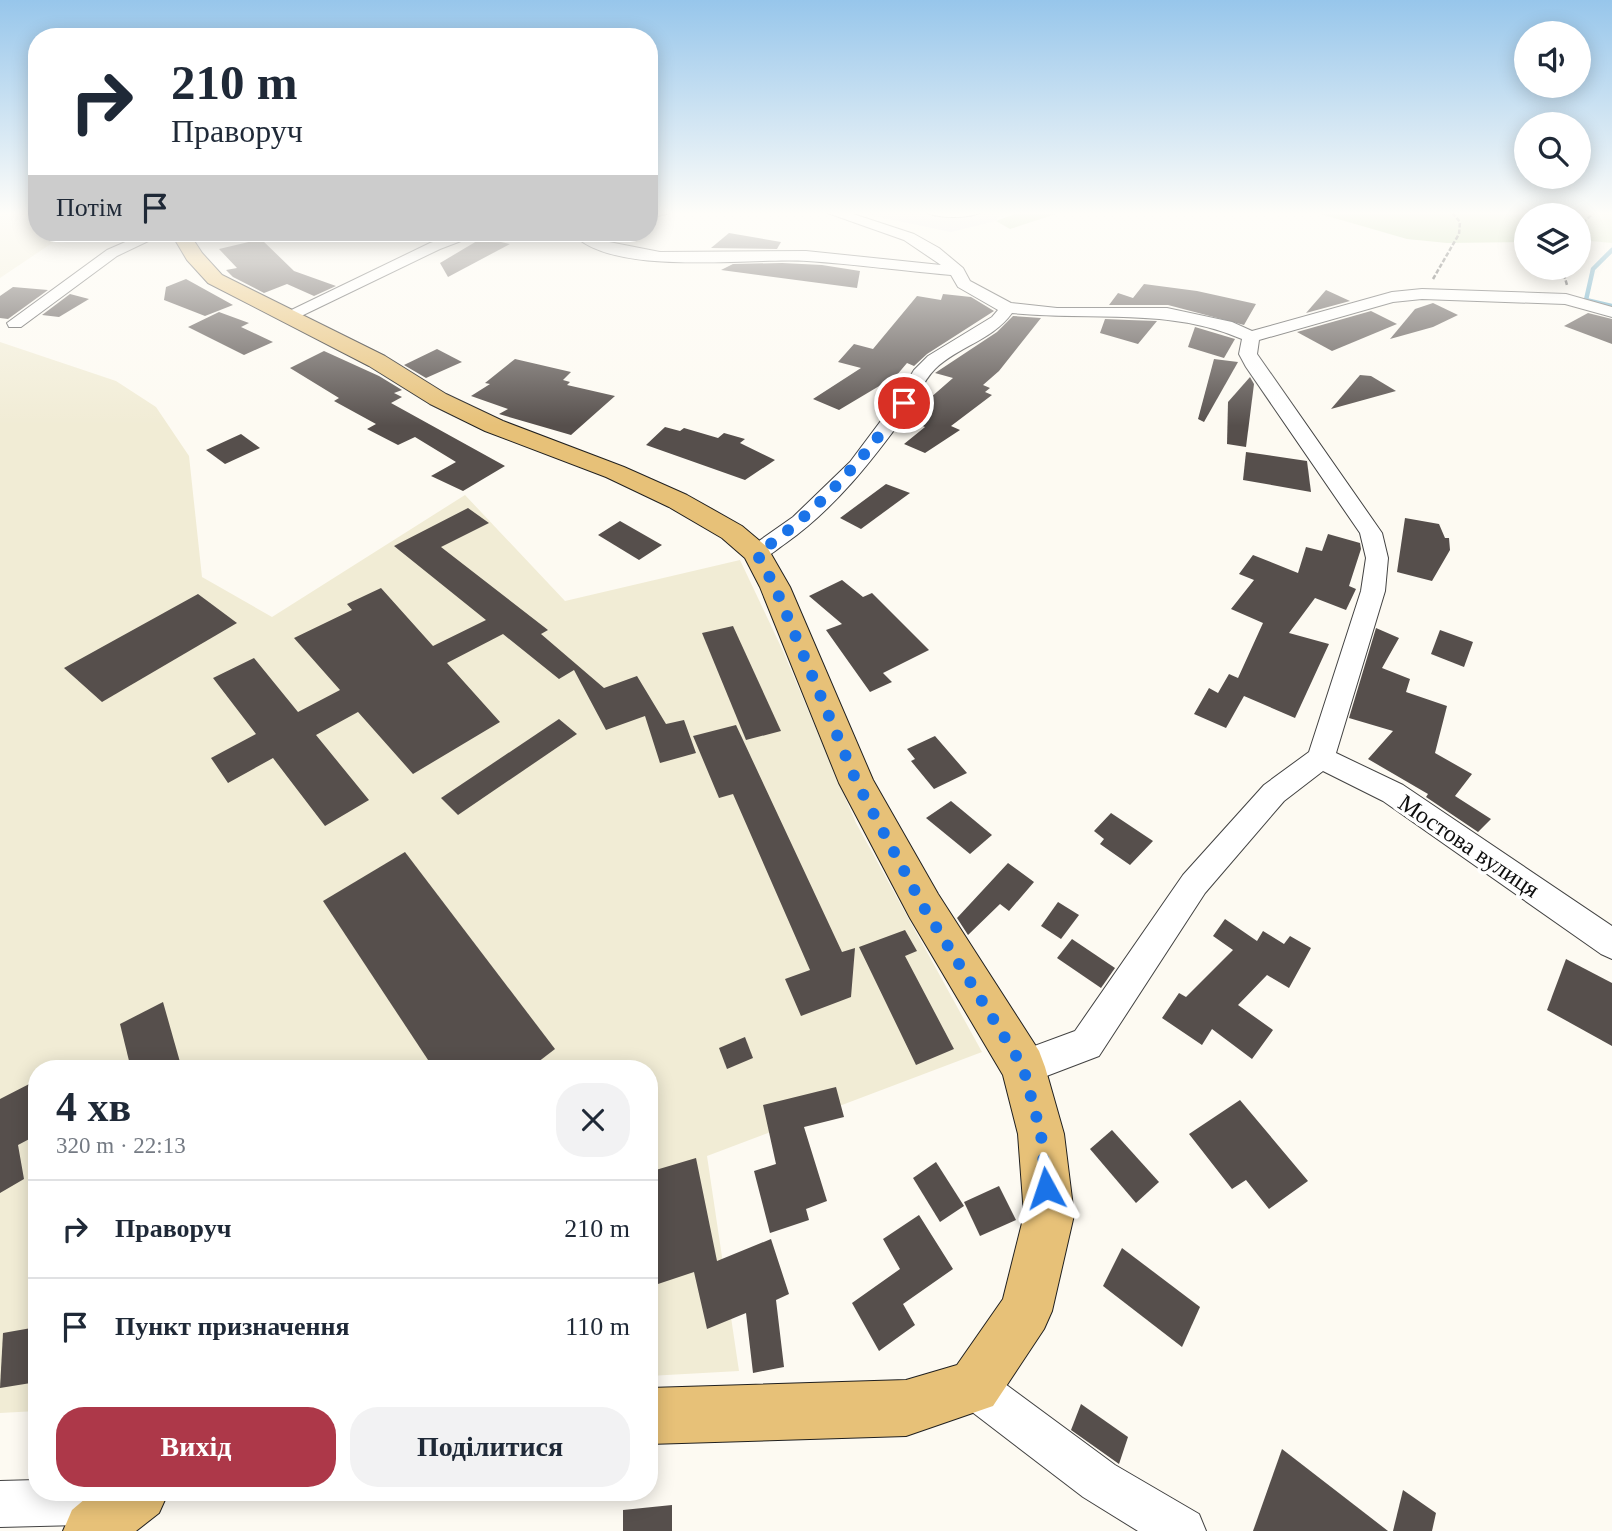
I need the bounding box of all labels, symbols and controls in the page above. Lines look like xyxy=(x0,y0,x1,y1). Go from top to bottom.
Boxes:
map controls xyxy=(1514,21,1591,280)
button: sound xyxy=(1514,21,1591,98)
text: 210 m xyxy=(171,55,298,110)
icon: right xyxy=(56,56,147,147)
button: search xyxy=(1514,112,1591,189)
text: Праворуч xyxy=(171,113,303,149)
icon: arrive xyxy=(136,189,174,227)
text: Потім xyxy=(56,193,122,222)
button: layers xyxy=(1514,203,1591,280)
pin xyxy=(874,373,934,433)
icon: arrive xyxy=(885,384,923,422)
street label: Мостова вулиця xyxy=(1394,789,1544,903)
button: close xyxy=(556,1083,630,1157)
text: 4 хв xyxy=(56,1084,131,1130)
text: 320 m · 22:13 xyxy=(56,1133,186,1158)
position arrow xyxy=(1009,1151,1083,1225)
icon: right xyxy=(56,1210,94,1248)
text: Праворуч xyxy=(115,1214,231,1243)
text: 210 m xyxy=(564,1214,630,1243)
icon: arrive xyxy=(56,1308,94,1346)
text: Пункт призначення xyxy=(115,1312,350,1341)
text: 110 m xyxy=(565,1312,630,1341)
button: Вихід xyxy=(56,1407,336,1487)
button: Поділитися xyxy=(350,1407,630,1487)

